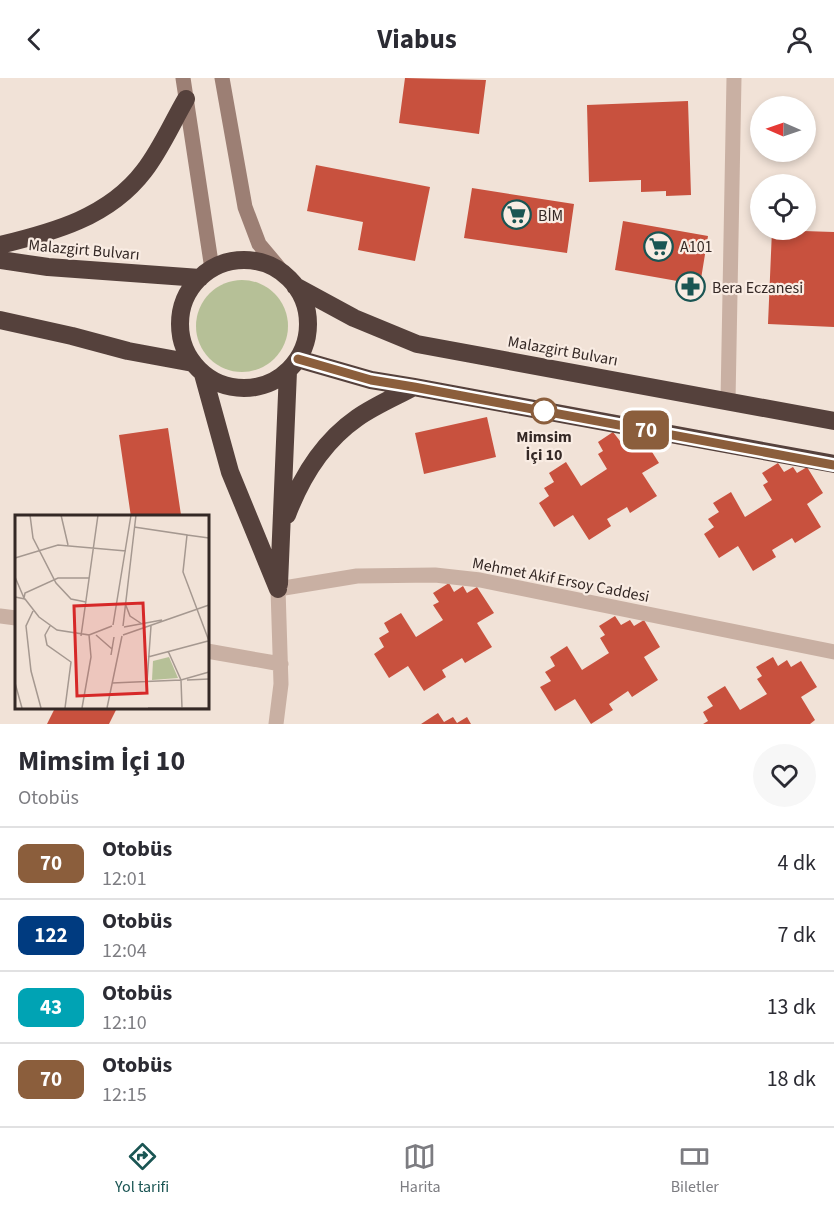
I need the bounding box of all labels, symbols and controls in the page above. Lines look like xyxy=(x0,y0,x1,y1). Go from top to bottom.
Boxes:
text: Viabus xyxy=(377,20,457,59)
icon: back xyxy=(18,23,51,56)
icon: person xyxy=(783,23,816,56)
north arrow xyxy=(750,96,816,162)
map controls xyxy=(750,96,816,240)
button: locate xyxy=(750,174,816,240)
supermarket icon: BİM xyxy=(501,199,533,231)
place label: BİM xyxy=(538,205,563,227)
supermarket icon: A101 xyxy=(643,230,675,262)
street label: Malazgirt Bulvarı xyxy=(27,234,140,266)
place label: A101 xyxy=(680,236,713,258)
pharmacy icon: Bera Eczanesi xyxy=(675,271,707,303)
place label: Bera Eczanesi xyxy=(712,277,803,299)
street label: Malazgirt Bulvarı xyxy=(506,330,620,372)
marker: Mimsim İçi 10 xyxy=(531,398,557,424)
line badge: 70 xyxy=(619,410,673,450)
text: 70 xyxy=(635,415,657,445)
place label: Mimsim İçi 10 xyxy=(516,426,572,466)
inset map xyxy=(15,515,208,709)
street label: Mehmet Akif Ersoy Caddesi xyxy=(470,552,651,608)
text: Mimsim İçi 10 xyxy=(18,741,185,781)
button: heart xyxy=(753,744,816,807)
text: Otobüs xyxy=(18,784,79,812)
text: Otobüs xyxy=(102,833,172,865)
text: 4 dk xyxy=(778,847,816,879)
text: 70 xyxy=(40,848,62,878)
text: 12:01 xyxy=(102,865,147,893)
text: Otobüs xyxy=(102,905,172,937)
text: 7 dk xyxy=(778,919,816,951)
text: 122 xyxy=(34,920,68,950)
text: 12:04 xyxy=(102,937,147,965)
text: Otobüs xyxy=(102,977,172,1009)
text: 13 dk xyxy=(767,991,816,1023)
text: 43 xyxy=(40,992,62,1022)
text: 12:10 xyxy=(102,1009,147,1037)
text: Otobüs xyxy=(102,1049,172,1081)
text: 18 dk xyxy=(767,1063,816,1095)
text: 70 xyxy=(40,1064,62,1094)
text: 12:15 xyxy=(102,1081,147,1109)
tab: Yol tarifi xyxy=(115,1140,169,1198)
tab: Harita xyxy=(399,1140,441,1198)
tab: Biletler xyxy=(671,1140,719,1198)

